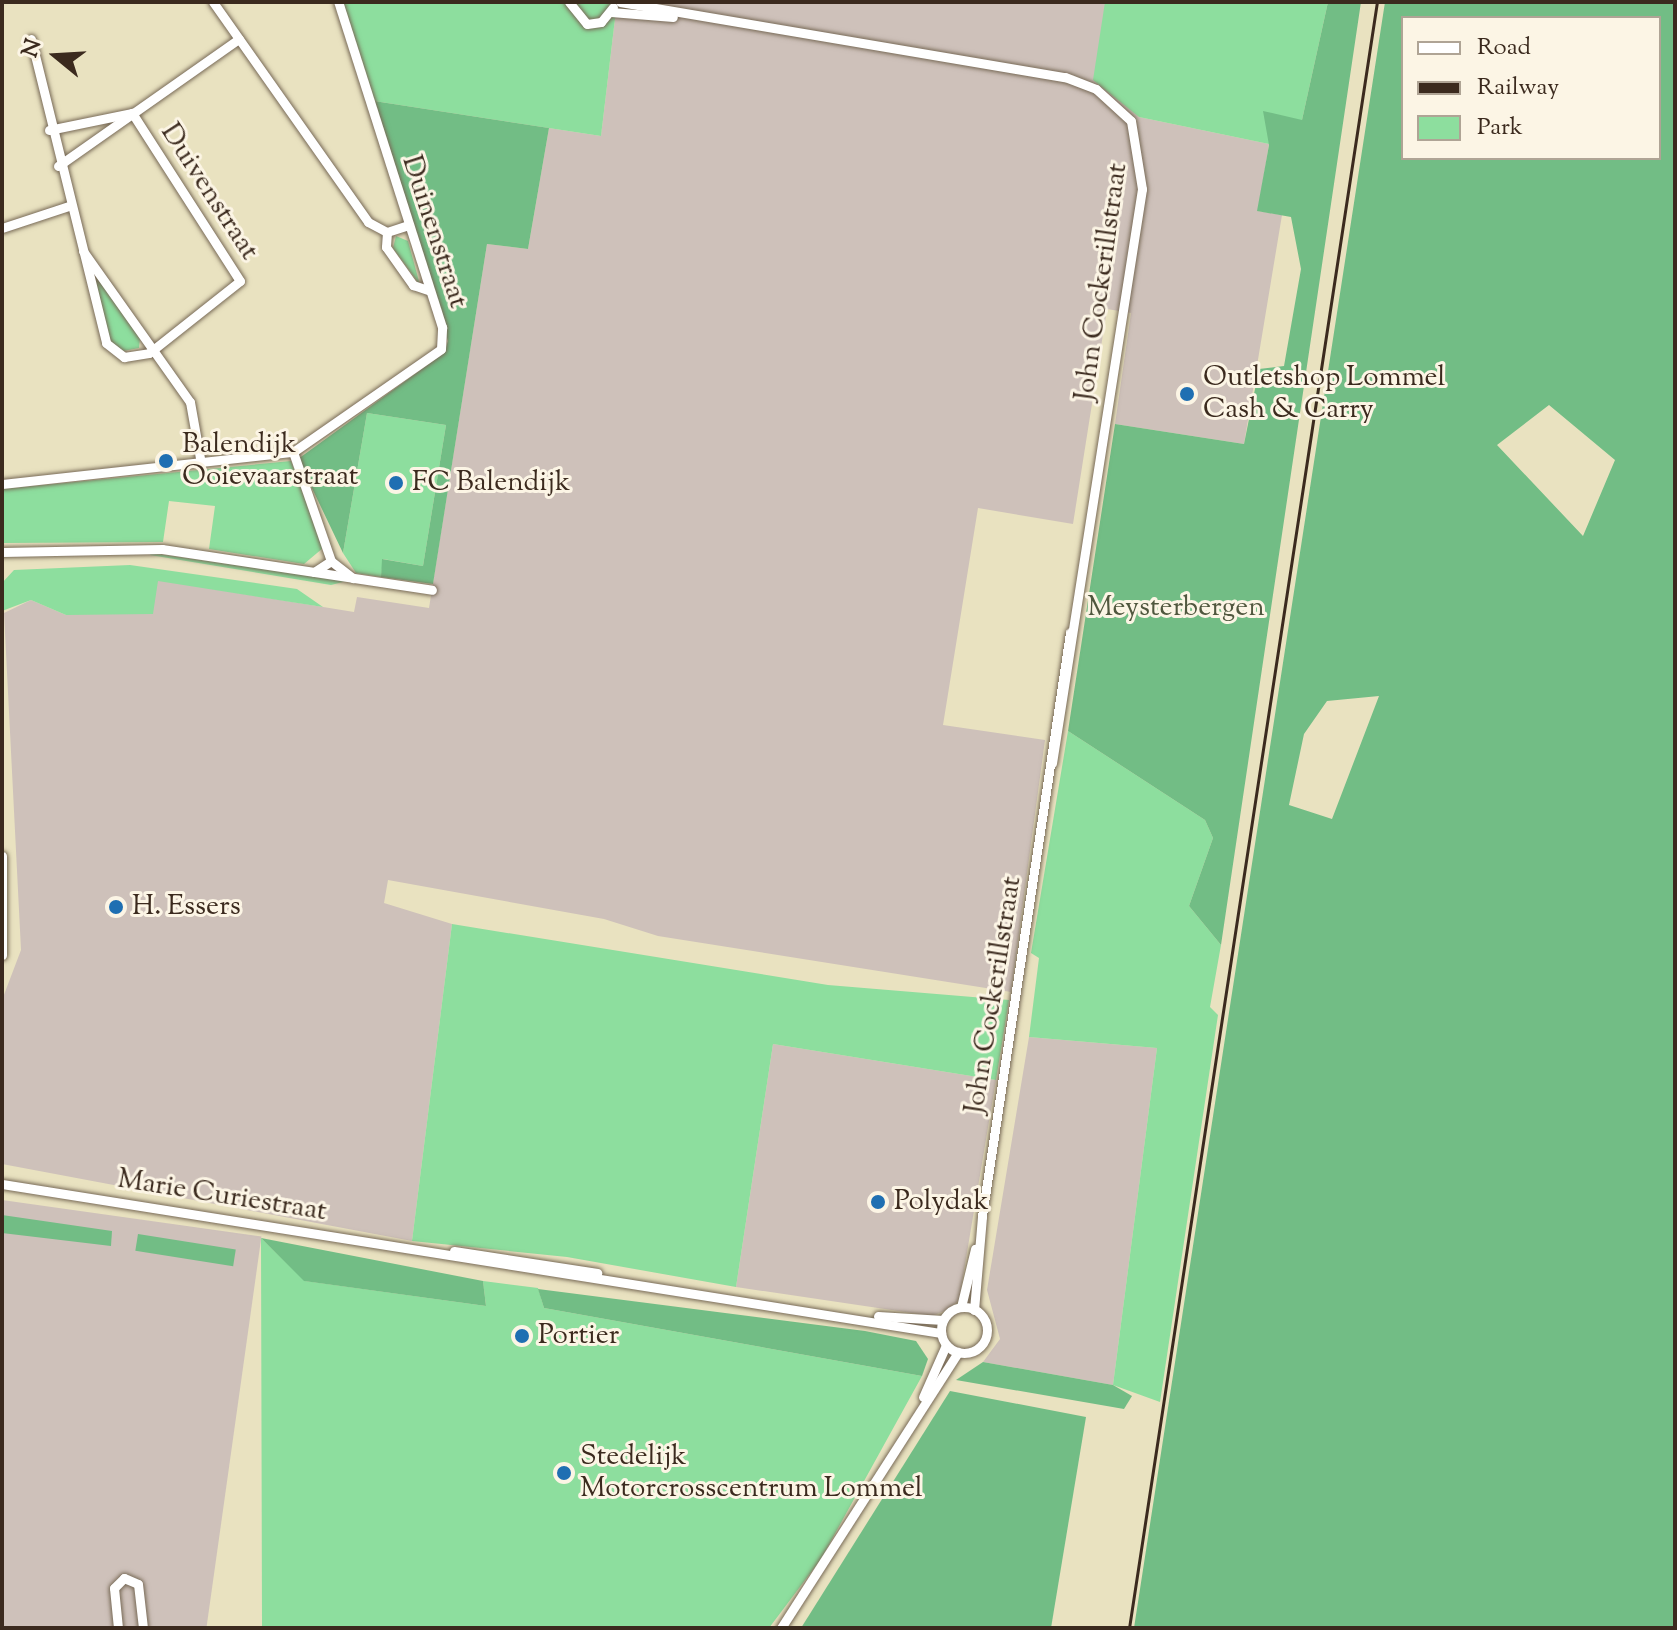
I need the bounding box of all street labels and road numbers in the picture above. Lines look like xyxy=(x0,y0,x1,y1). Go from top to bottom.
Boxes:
street label: Duivenstraat xyxy=(153,118,265,266)
street label: Duinenstraat xyxy=(394,152,474,312)
street label: John Cockerillstraat xyxy=(1069,161,1135,403)
street label: John Cockerillstraat xyxy=(959,874,1029,1116)
street label: Marie Curiestraat xyxy=(115,1163,329,1229)

